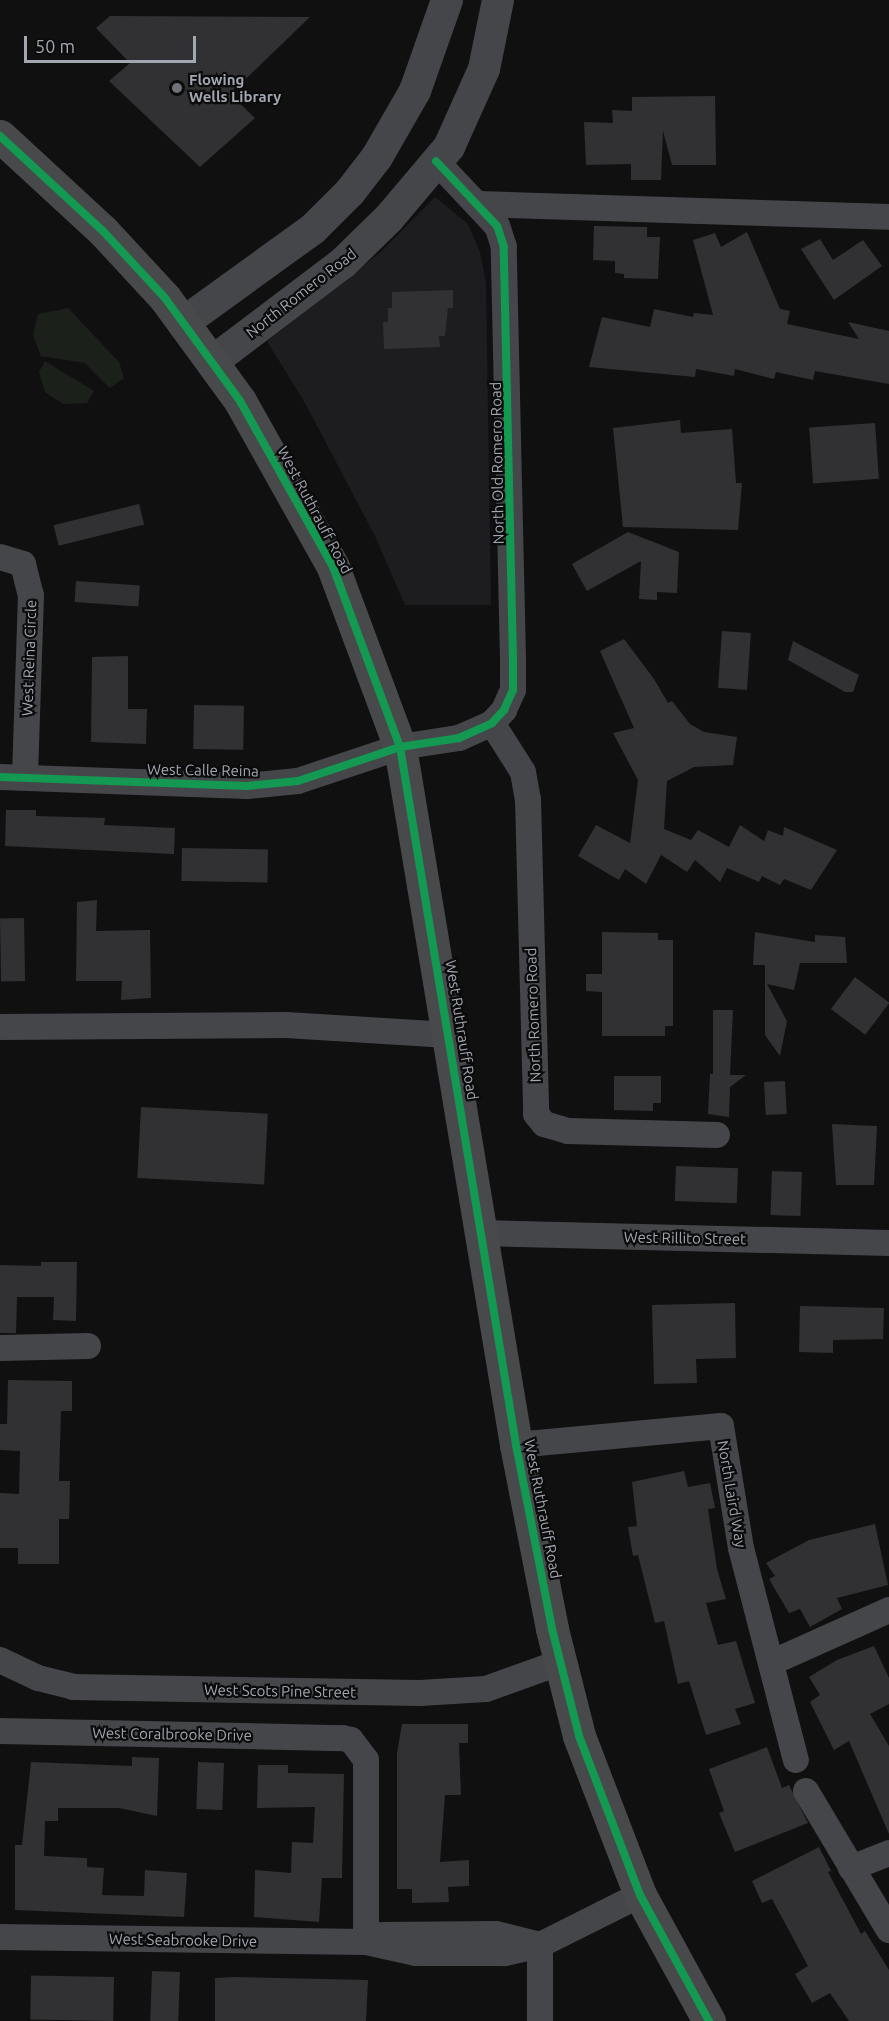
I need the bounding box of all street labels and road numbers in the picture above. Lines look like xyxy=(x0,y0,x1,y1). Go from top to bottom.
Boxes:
street label: North Romero Road xyxy=(242,244,360,342)
street label: North Old Romero Road xyxy=(487,382,507,544)
street label: West Ruthrauff Road xyxy=(274,443,356,577)
street label: West Reina Circle xyxy=(18,600,40,716)
street label: West Calle Reina xyxy=(147,760,259,780)
street label: North Romero Road xyxy=(522,947,544,1083)
street label: West Ruthrauff Road xyxy=(442,959,482,1101)
street label: West Rillito Street xyxy=(624,1228,746,1248)
street label: West Ruthrauff Road xyxy=(521,1438,565,1580)
street label: North Laird Way xyxy=(714,1439,750,1549)
street label: West Scots Pine Street xyxy=(204,1681,356,1701)
street label: West Coralbrooke Drive xyxy=(92,1724,252,1744)
street label: West Seabrooke Drive xyxy=(109,1930,257,1950)

